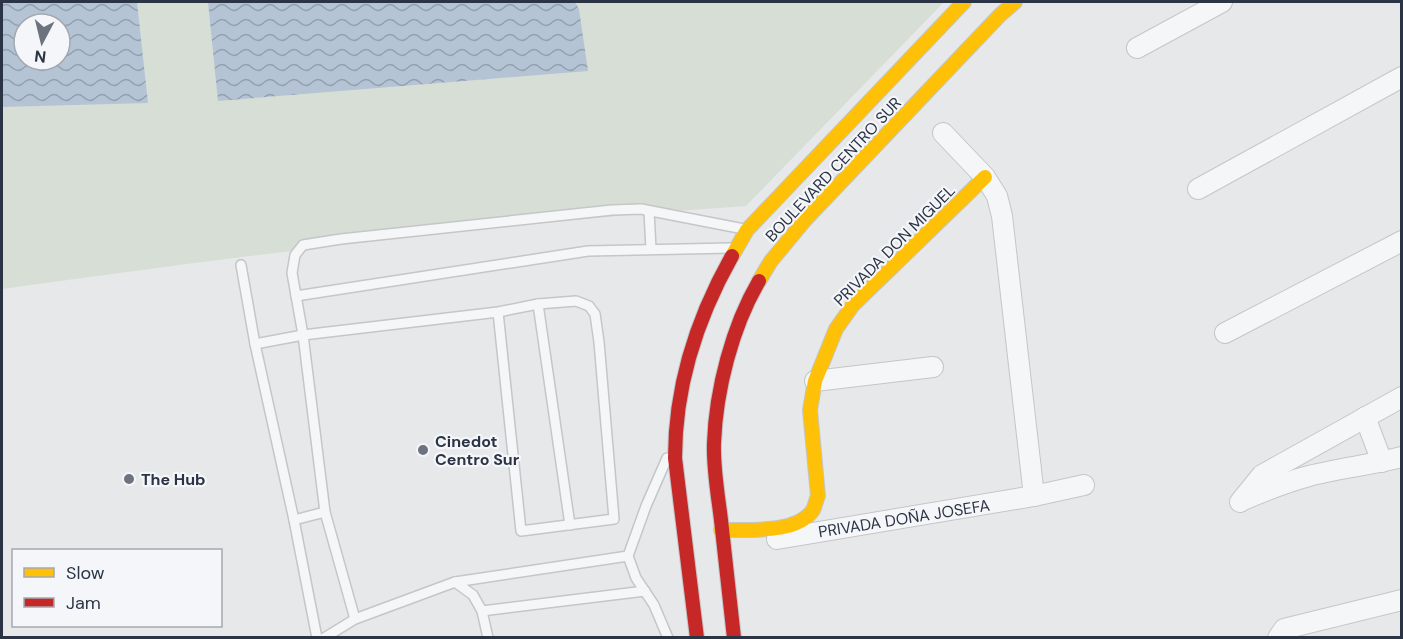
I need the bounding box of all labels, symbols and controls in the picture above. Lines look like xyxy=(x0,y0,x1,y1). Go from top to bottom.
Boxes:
north arrow xyxy=(12,12,72,72)
text: N xyxy=(33,45,47,68)
street label: BOULEVARD CENTRO SUR xyxy=(761,93,906,246)
street label: PRIVADA DON MIGUEL xyxy=(829,180,960,311)
place label: Cinedot Centro Sur xyxy=(435,431,520,470)
marker: Cinedot Centro Sur xyxy=(416,443,430,457)
place label: The Hub xyxy=(141,469,206,490)
marker: The Hub xyxy=(122,472,136,486)
street label: PRIVADA DOÑA JOSEFA xyxy=(817,494,992,542)
legend xyxy=(12,549,222,627)
text: Slow xyxy=(66,561,105,585)
text: Jam xyxy=(66,591,101,615)

